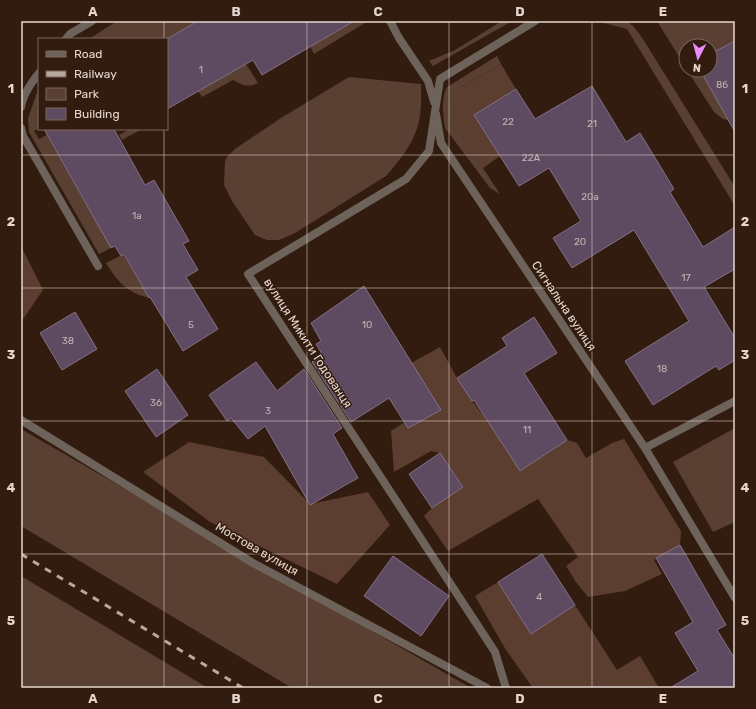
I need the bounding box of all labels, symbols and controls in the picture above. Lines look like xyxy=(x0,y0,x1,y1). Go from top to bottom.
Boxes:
text: A xyxy=(88,4,98,19)
text: B xyxy=(231,4,241,19)
text: C xyxy=(373,4,383,19)
text: D xyxy=(515,4,525,19)
text: E xyxy=(659,4,667,19)
legend xyxy=(38,38,168,130)
north arrow xyxy=(678,38,718,78)
text: Road xyxy=(74,47,102,61)
text: N xyxy=(692,61,702,74)
house number: 1 xyxy=(199,64,203,76)
text: Railway xyxy=(74,67,117,81)
house number: 8б xyxy=(716,79,728,91)
text: 1 xyxy=(8,81,14,96)
text: 1 xyxy=(742,81,748,96)
text: Park xyxy=(74,87,100,101)
text: Building xyxy=(74,107,120,121)
house number: 22 xyxy=(502,116,514,128)
house number: 21 xyxy=(587,118,597,130)
house number: 22А xyxy=(522,152,541,164)
house number: 20а xyxy=(581,191,599,203)
house number: 1а xyxy=(132,210,142,222)
text: 2 xyxy=(7,214,15,229)
text: 2 xyxy=(741,214,749,229)
house number: 20 xyxy=(574,236,586,248)
street label: Сигнальна вулиця xyxy=(529,258,599,354)
house number: 17 xyxy=(681,272,691,284)
street label: вулиця Микити Годованця xyxy=(261,276,355,410)
house number: 5 xyxy=(188,319,194,331)
house number: 10 xyxy=(362,319,372,331)
house number: 38 xyxy=(62,335,74,347)
text: 3 xyxy=(7,347,16,362)
text: 3 xyxy=(741,347,750,362)
house number: 18 xyxy=(657,363,667,375)
house number: 36 xyxy=(150,397,162,409)
house number: 3 xyxy=(265,405,271,417)
house number: 11 xyxy=(523,424,531,436)
text: 4 xyxy=(7,480,16,495)
text: 4 xyxy=(741,480,750,495)
street label: Мостова вулиця xyxy=(213,520,301,578)
house number: 4 xyxy=(536,591,542,603)
text: 5 xyxy=(7,613,15,628)
text: 5 xyxy=(741,613,749,628)
text: A xyxy=(88,691,98,706)
text: B xyxy=(231,691,241,706)
text: C xyxy=(373,691,383,706)
text: D xyxy=(515,691,525,706)
text: E xyxy=(659,691,667,706)

